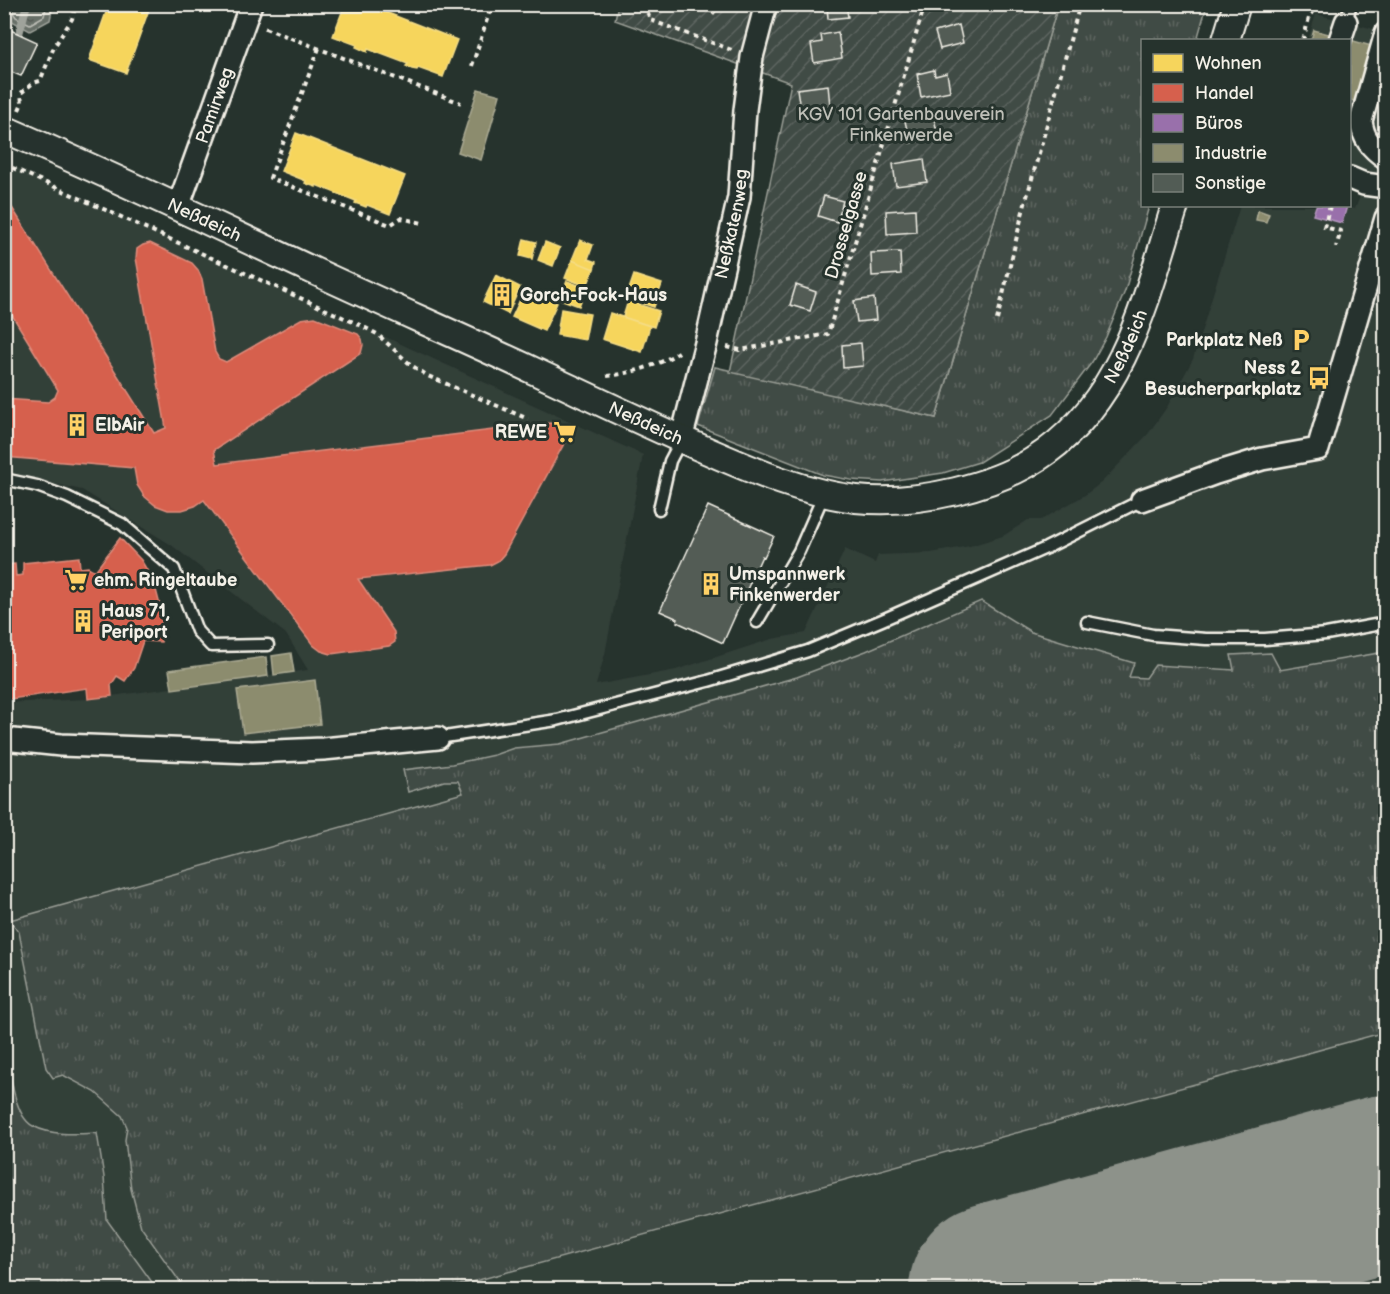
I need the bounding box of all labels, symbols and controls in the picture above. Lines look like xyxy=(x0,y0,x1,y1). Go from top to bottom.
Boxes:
legend xyxy=(1141,39,1351,207)
text: Wohnen xyxy=(1195,53,1262,74)
street label: Pamirweg xyxy=(192,65,238,146)
text: Handel xyxy=(1195,83,1254,104)
park label: KGV 101 Gartenbauverein Finkenwerde xyxy=(797,104,1005,146)
text: Büros xyxy=(1195,113,1243,134)
text: Industrie xyxy=(1195,143,1267,164)
street label: Neßkatenweg xyxy=(711,168,752,281)
street label: Drosselgasse xyxy=(821,169,872,281)
text: Sonstige xyxy=(1195,173,1266,194)
street label: Neßdeich xyxy=(164,194,244,246)
building icon: Gorch-Fock-Haus xyxy=(489,282,515,308)
place label: Gorch-Fock-Haus xyxy=(520,285,667,306)
street label: Neßdeich xyxy=(1100,307,1152,387)
parking icon: Parkplatz Neß xyxy=(1288,327,1314,353)
place label: Parkplatz Neß xyxy=(1166,330,1283,351)
place label: Ness 2 Besucherparkplatz xyxy=(1145,358,1301,400)
bus stop icon: Ness 2 Besucherparkplatz xyxy=(1306,365,1332,391)
street label: Neßdeich xyxy=(605,398,686,450)
building icon: ElbAir xyxy=(64,412,90,438)
place label: ElbAir xyxy=(95,415,145,436)
supermarket icon: REWE xyxy=(552,419,578,445)
place label: REWE xyxy=(495,422,547,443)
place label: Umspannwerk Finkenwerder xyxy=(729,564,846,606)
supermarket icon: ehm. Ringeltaube xyxy=(63,567,89,593)
place label: ehm. Ringeltaube xyxy=(94,570,237,591)
building icon: Umspannwerk Finkenwerder xyxy=(698,571,724,597)
place label: Haus 71, Periport xyxy=(101,601,170,643)
building icon: Haus 71, Periport xyxy=(70,608,96,634)

